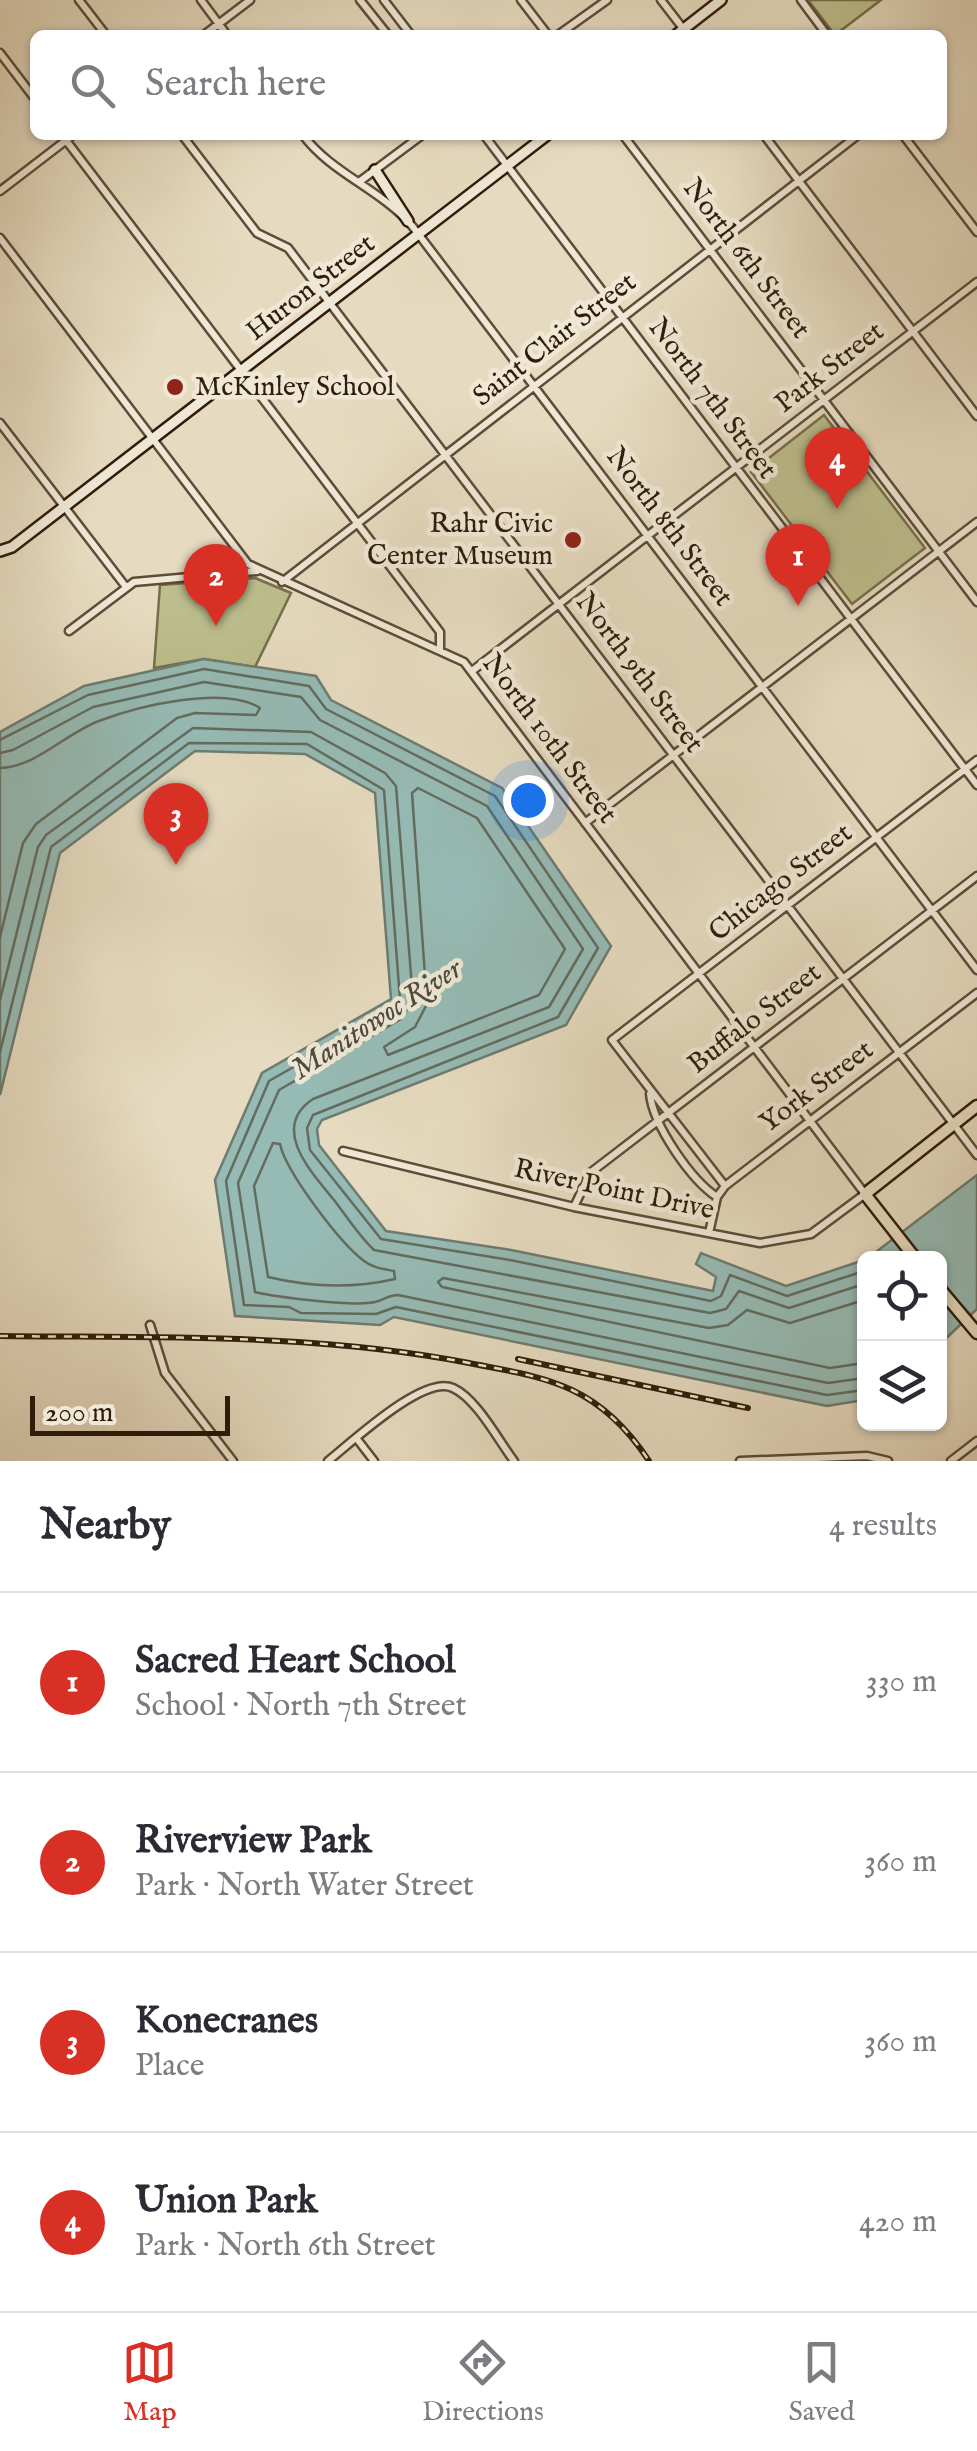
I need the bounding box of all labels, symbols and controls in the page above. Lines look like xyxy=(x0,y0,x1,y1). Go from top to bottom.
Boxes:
search box xyxy=(30,30,947,140)
icon: search xyxy=(65,58,120,113)
text: Search here xyxy=(145,61,326,109)
street label: North 6th Street xyxy=(674,172,818,346)
street label: Huron Street xyxy=(240,227,383,349)
street label: Saint Clair Street xyxy=(466,265,644,415)
street label: North 7th Street xyxy=(640,312,784,487)
street label: Park Street xyxy=(768,314,892,421)
place label: McKinley School xyxy=(195,370,395,405)
marker: McKinley School xyxy=(164,376,186,398)
pin: 4 xyxy=(804,426,870,509)
street label: North 8th Street xyxy=(598,440,741,614)
place label: Rahr Civic Center Museum xyxy=(367,507,553,574)
pin: 1 xyxy=(766,524,830,606)
marker: Rahr Civic Center Museum xyxy=(562,529,584,551)
pin: 2 xyxy=(184,544,248,626)
street label: North 9th Street xyxy=(567,586,711,760)
street label: North 10th Street xyxy=(474,647,624,831)
your location xyxy=(503,775,554,826)
pin: 3 xyxy=(144,782,208,865)
street label: Chicago Street xyxy=(702,816,860,950)
water label: Manitowoc River xyxy=(285,950,471,1089)
street label: Buffalo Street xyxy=(681,956,829,1082)
street label: York Street xyxy=(753,1033,881,1141)
street label: River Point Drive xyxy=(511,1152,718,1228)
map controls xyxy=(857,1251,947,1431)
button: locate xyxy=(857,1251,947,1341)
button: layers xyxy=(857,1341,947,1431)
scale bar xyxy=(30,1391,230,1436)
text: 200 m xyxy=(45,1396,113,1431)
text: Nearby xyxy=(40,1500,171,1553)
text: 4 results xyxy=(829,1506,937,1547)
text: Sacred Heart School xyxy=(135,1638,456,1686)
text: 1 xyxy=(67,1662,78,1703)
text: 330 m xyxy=(866,1662,937,1703)
text: School · North 7th Street xyxy=(135,1686,466,1727)
text: Riverview Park xyxy=(135,1818,372,1866)
text: 2 xyxy=(65,1842,80,1883)
text: 360 m xyxy=(864,1842,937,1883)
text: Park · North Water Street xyxy=(135,1866,474,1907)
text: Konecranes xyxy=(135,1998,318,2046)
text: 3 xyxy=(67,2022,78,2063)
text: 360 m xyxy=(864,2022,937,2063)
text: Place xyxy=(135,2046,205,2087)
text: Union Park xyxy=(135,2178,318,2226)
text: 4 xyxy=(65,2202,80,2243)
text: 420 m xyxy=(859,2202,937,2243)
text: Park · North 6th Street xyxy=(135,2226,436,2267)
tab: Map xyxy=(122,2335,177,2430)
tab: Directions xyxy=(422,2335,544,2430)
tab: Saved xyxy=(788,2335,855,2430)

